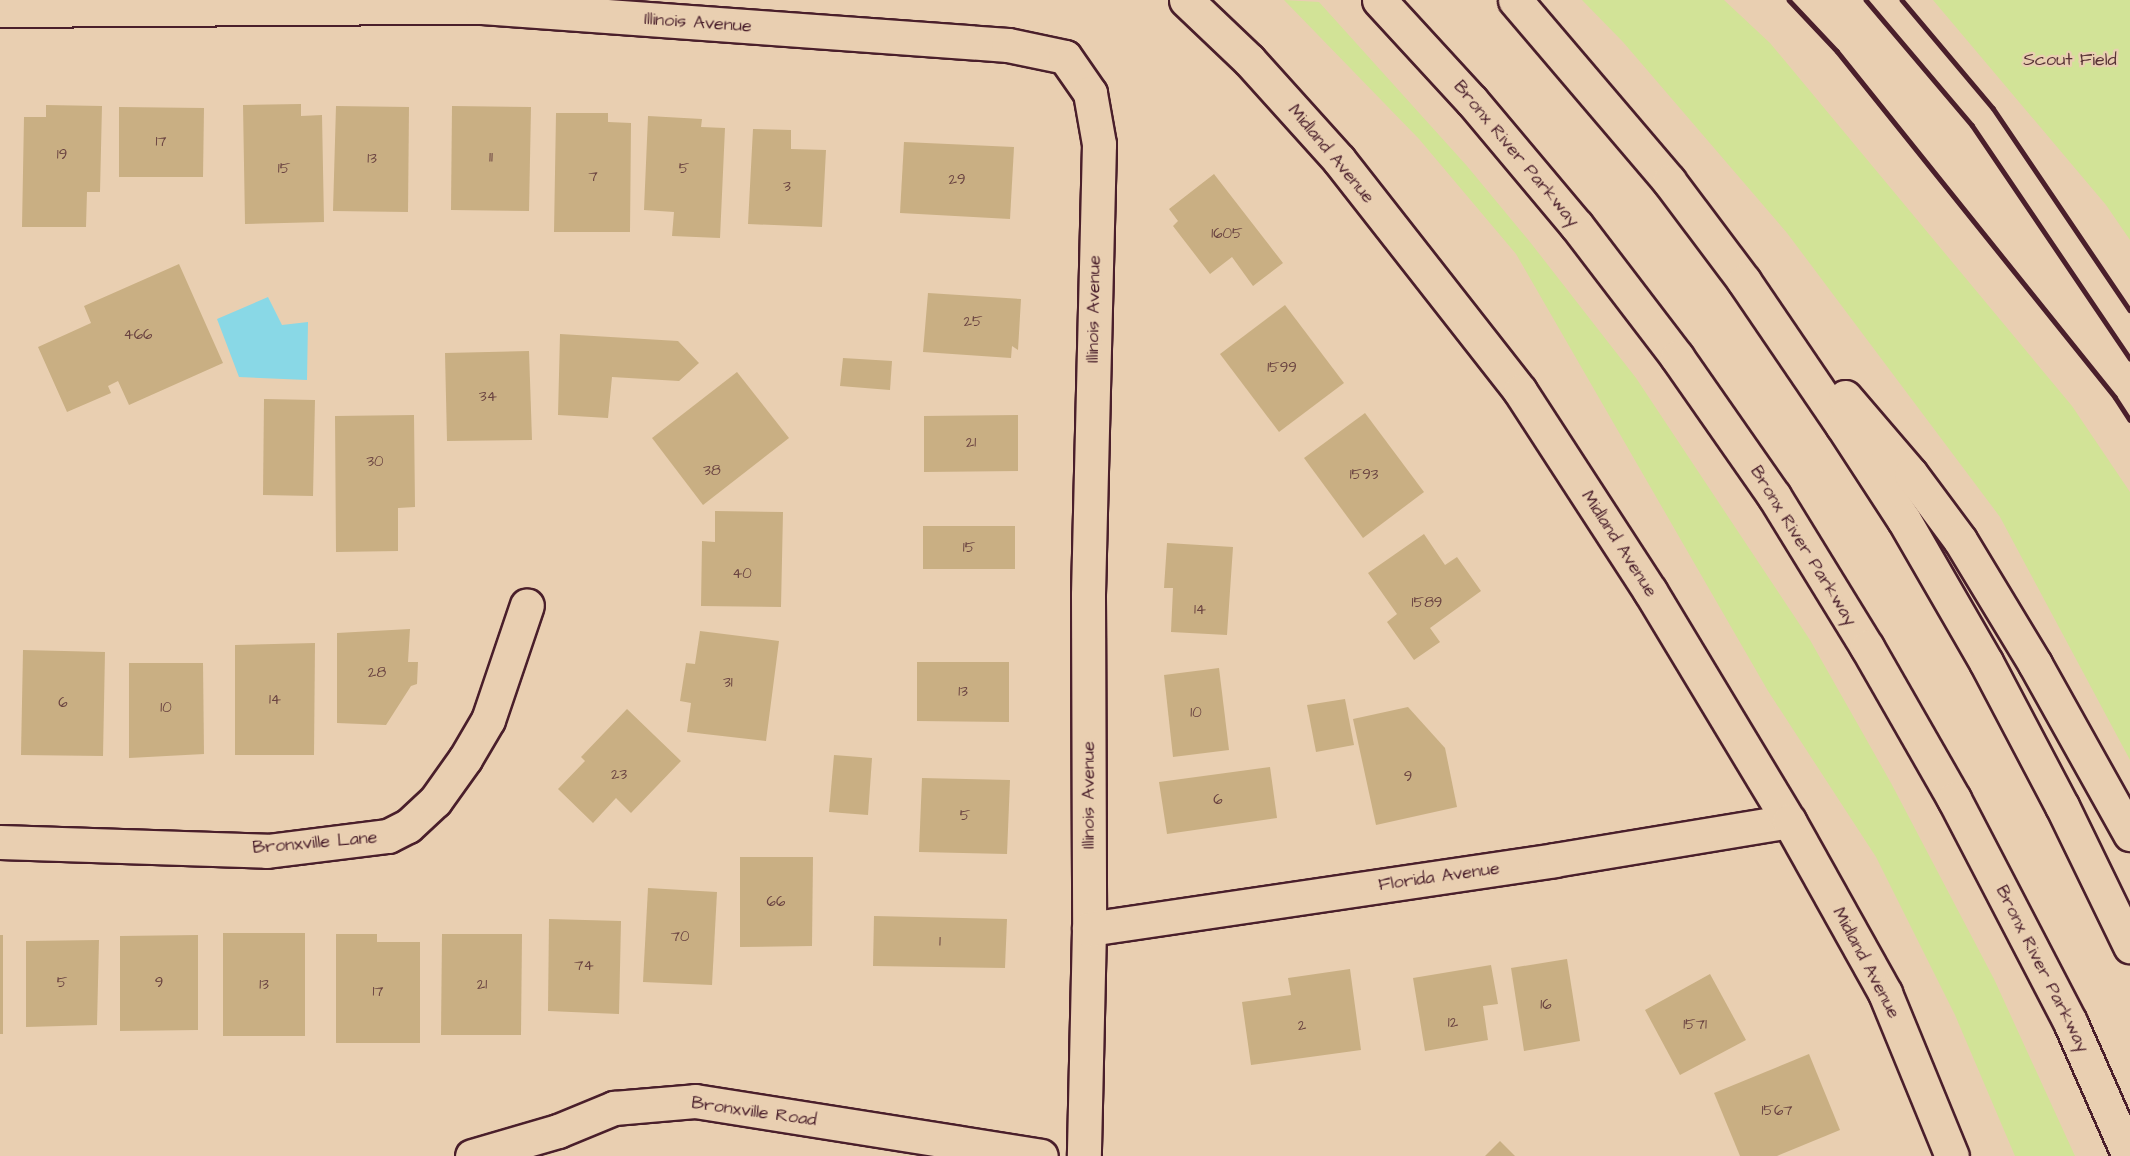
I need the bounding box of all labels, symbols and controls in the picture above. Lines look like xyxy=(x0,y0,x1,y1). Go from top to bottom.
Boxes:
street label: Illinois Avenue xyxy=(644,8,752,38)
park label: Scout Field xyxy=(2023,49,2117,71)
street label: Bronx River Parkway xyxy=(1448,76,1584,232)
street label: Midland Avenue xyxy=(1283,100,1379,208)
house number: 17 xyxy=(155,133,167,151)
house number: 19 xyxy=(57,146,67,164)
house number: 11 xyxy=(489,149,493,167)
house number: 13 xyxy=(367,150,377,168)
house number: 15 xyxy=(278,160,290,178)
house number: 5 xyxy=(679,160,689,178)
house number: 7 xyxy=(588,168,598,186)
house number: 29 xyxy=(948,171,966,189)
house number: 3 xyxy=(783,178,791,196)
house number: 1605 xyxy=(1211,225,1243,243)
street label: Illinois Avenue xyxy=(1082,255,1106,363)
house number: 25 xyxy=(963,313,983,331)
house number: 466 xyxy=(123,326,153,344)
house number: 1599 xyxy=(1267,359,1297,377)
house number: 34 xyxy=(479,388,497,406)
house number: 21 xyxy=(966,434,976,452)
house number: 30 xyxy=(366,453,384,471)
house number: 38 xyxy=(703,462,721,480)
street label: Bronx River Parkway xyxy=(1745,462,1861,630)
house number: 1593 xyxy=(1350,466,1378,484)
street label: Midland Avenue xyxy=(1577,487,1661,601)
house number: 15 xyxy=(963,539,975,557)
house number: 40 xyxy=(732,565,752,583)
house number: 1589 xyxy=(1412,594,1442,612)
house number: 14 xyxy=(1194,601,1206,619)
house number: 28 xyxy=(368,664,386,682)
house number: 31 xyxy=(723,674,733,692)
house number: 13 xyxy=(958,683,968,701)
house number: 14 xyxy=(269,691,281,709)
house number: 6 xyxy=(58,694,68,712)
house number: 10 xyxy=(160,699,172,717)
house number: 10 xyxy=(1190,704,1202,722)
street label: Illinois Avenue xyxy=(1078,741,1100,849)
house number: 23 xyxy=(611,766,627,784)
house number: 9 xyxy=(1404,768,1412,786)
house number: 6 xyxy=(1213,791,1223,809)
house number: 5 xyxy=(960,807,970,825)
street label: Bronxville Lane xyxy=(252,827,378,859)
street label: Florida Avenue xyxy=(1377,858,1501,896)
street label: Bronx River Parkway xyxy=(1990,882,2094,1056)
house number: 66 xyxy=(767,893,785,911)
street label: Midland Avenue xyxy=(1828,904,1904,1022)
house number: 70 xyxy=(671,928,689,946)
house number: 1 xyxy=(939,933,941,951)
house number: 74 xyxy=(574,957,594,975)
house number: 5 xyxy=(57,974,67,992)
house number: 9 xyxy=(155,974,163,992)
house number: 13 xyxy=(259,976,269,994)
house number: 21 xyxy=(477,976,487,994)
house number: 17 xyxy=(372,983,384,1001)
house number: 16 xyxy=(1540,996,1552,1014)
house number: 12 xyxy=(1448,1014,1458,1032)
house number: 1571 xyxy=(1683,1016,1707,1034)
house number: 2 xyxy=(1298,1017,1306,1035)
street label: Bronxville Road xyxy=(690,1093,818,1131)
house number: 1567 xyxy=(1761,1102,1793,1120)

